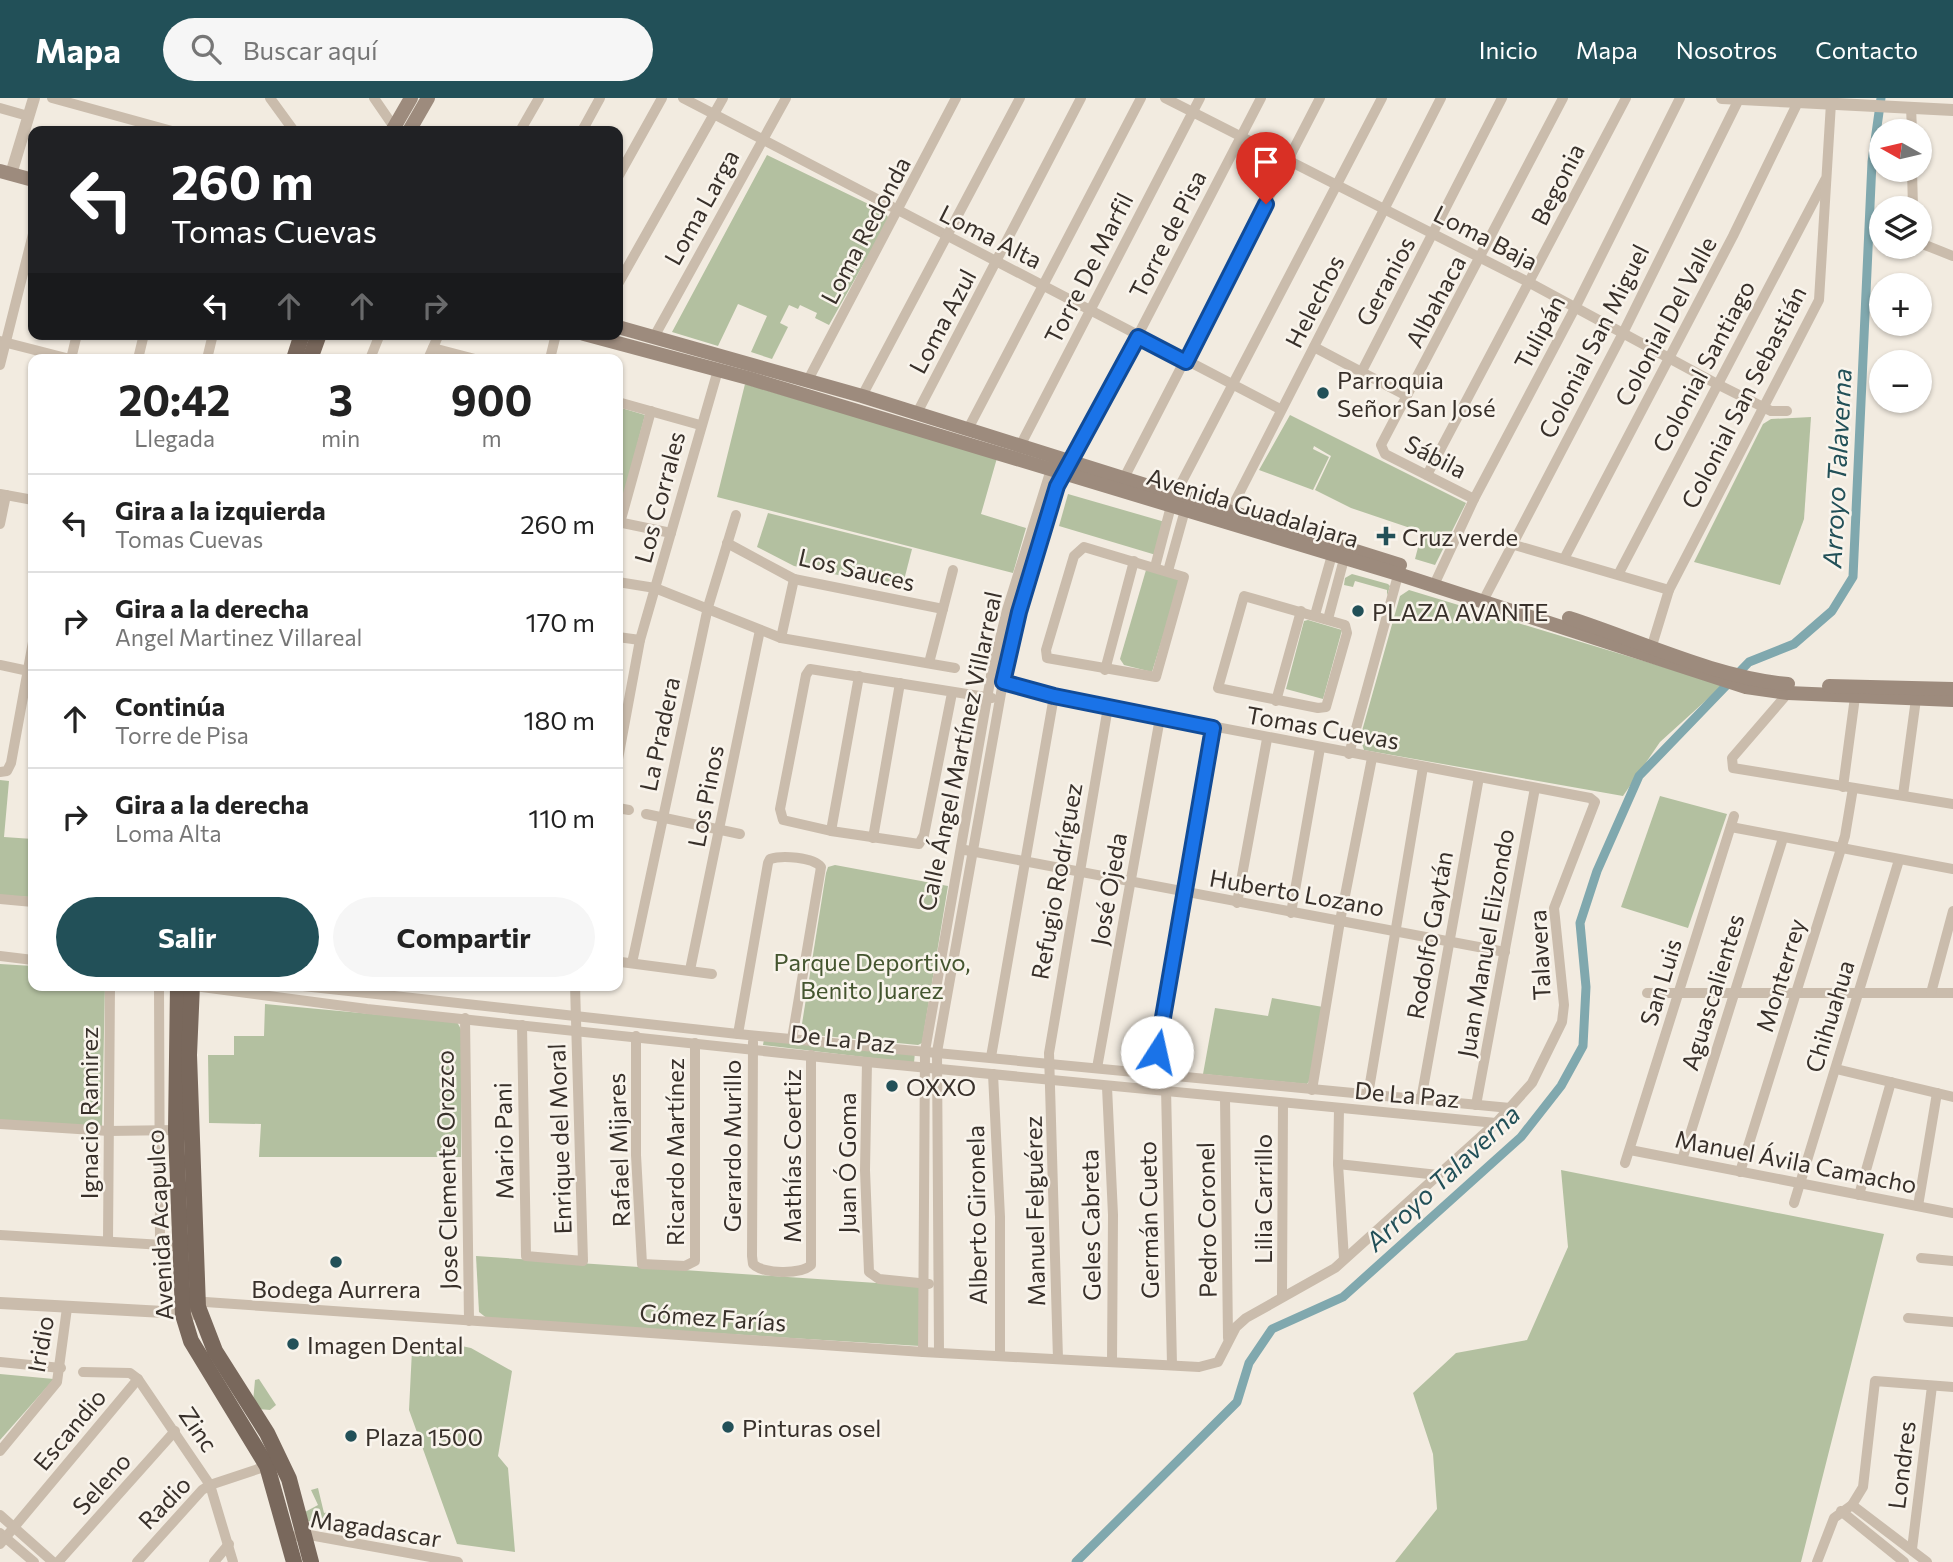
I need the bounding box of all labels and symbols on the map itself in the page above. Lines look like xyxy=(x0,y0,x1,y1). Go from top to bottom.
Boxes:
north arrow xyxy=(1869,119,1932,182)
pin xyxy=(1236,132,1296,204)
street label: Begonia xyxy=(1524,138,1590,230)
street label: Loma Larga xyxy=(657,144,745,270)
street label: Loma Redonda xyxy=(814,151,916,309)
street label: Torre de Pisa xyxy=(1122,165,1212,303)
street label: Torre De Marfil xyxy=(1038,188,1138,348)
street label: Loma Alta xyxy=(935,198,1047,274)
street label: Loma Baja xyxy=(1429,198,1543,276)
street label: Geranios xyxy=(1349,231,1421,331)
street label: Colonial Del Valle xyxy=(1608,231,1722,411)
street label: Colonial San Miguel xyxy=(1532,239,1654,443)
street label: Helechos xyxy=(1278,250,1350,352)
street label: Albahaca xyxy=(1399,250,1471,352)
street label: Loma Azul xyxy=(902,264,982,378)
street label: Colonial Santiago xyxy=(1645,275,1761,457)
street label: Colonial San Sebastián xyxy=(1674,281,1812,513)
street label: Tulipán xyxy=(1508,290,1570,374)
place label: Parroquia Señor San José xyxy=(1337,365,1496,422)
water label: Arroyo Talaverna xyxy=(1815,367,1857,570)
marker: Parroquia Señor San José xyxy=(1315,385,1331,401)
street label: Los Corrales xyxy=(627,428,691,566)
street label: Sábila xyxy=(1400,428,1472,484)
street label: Avenida Guadalajara xyxy=(1143,461,1363,553)
place label: Cruz verde xyxy=(1402,522,1518,551)
marker: Cruz verde xyxy=(1376,526,1396,546)
street label: Los Sauces xyxy=(796,542,918,596)
street label: Calle Ángel Martínez Villarreal xyxy=(911,588,1007,914)
place label: PLAZA AVANTE xyxy=(1372,597,1548,626)
marker: PLAZA AVANTE xyxy=(1350,603,1366,619)
street label: La Pradera xyxy=(633,674,685,794)
street label: Tomas Cuevas xyxy=(1244,699,1402,755)
street label: Los Pinos xyxy=(681,743,729,849)
street label: Refugio Rodríguez xyxy=(1024,780,1088,982)
street label: Juan Manuel Elizondo xyxy=(1451,826,1519,1060)
street label: José Ojeda xyxy=(1084,830,1132,948)
street label: Rodolfo Gaytán xyxy=(1400,849,1458,1021)
street label: Huberto Lozano xyxy=(1207,862,1387,922)
street label: Talavera xyxy=(1522,909,1556,1001)
street label: Aguascalientes xyxy=(1674,910,1750,1074)
street label: Monterrey xyxy=(1749,915,1811,1035)
street label: San Luis xyxy=(1633,935,1687,1029)
park label: Parque Deportivo, Benito Juarez xyxy=(773,947,971,1004)
street label: Chihuahua xyxy=(1798,956,1860,1076)
position arrow xyxy=(1120,1015,1194,1089)
street label: De La Paz xyxy=(789,1018,897,1058)
street label: Ignacio Ramirez xyxy=(74,1027,103,1199)
street label: Enrique del Moral xyxy=(541,1043,577,1235)
street label: Jose Clemente Orozco xyxy=(429,1050,463,1290)
street label: Ricardo Martínez xyxy=(660,1058,689,1246)
street label: Gerardo Murillo xyxy=(717,1060,746,1232)
street label: Mathías Coertiz xyxy=(777,1069,806,1243)
street label: Rafael Mijares xyxy=(601,1072,635,1228)
place label: OXXO xyxy=(906,1072,976,1101)
street label: De La Paz xyxy=(1353,1075,1461,1113)
marker: OXXO xyxy=(884,1078,900,1094)
street label: Mario Pani xyxy=(487,1082,519,1200)
street label: Juan Ó Goma xyxy=(832,1093,861,1233)
water label: Arroyo Talaverna xyxy=(1358,1097,1526,1257)
street label: Manuel Felguérez xyxy=(1018,1115,1050,1307)
street label: Manuel Ávila Camacho xyxy=(1673,1123,1919,1199)
street label: Alberto Gironela xyxy=(960,1125,992,1305)
street label: Avenida Acapulco xyxy=(140,1129,178,1321)
street label: Lilia Carrillo xyxy=(1248,1134,1277,1264)
street label: Germán Cueto xyxy=(1132,1141,1164,1299)
street label: Pedro Coronel xyxy=(1190,1142,1222,1298)
street label: Geles Cabreta xyxy=(1074,1149,1106,1301)
marker: Bodega Aurrera xyxy=(328,1254,344,1270)
place label: Bodega Aurrera xyxy=(251,1274,421,1303)
street label: Gómez Farías xyxy=(639,1297,787,1337)
street label: Iridio xyxy=(21,1313,59,1375)
place label: Imagen Dental xyxy=(307,1330,464,1359)
marker: Imagen Dental xyxy=(285,1336,301,1352)
street label: Escandio xyxy=(27,1382,111,1476)
street label: Zinc xyxy=(174,1401,224,1457)
place label: Pinturas osel xyxy=(742,1413,881,1442)
marker: Pinturas osel xyxy=(720,1419,736,1435)
street label: Londres xyxy=(1881,1419,1921,1511)
place label: Plaza 1500 xyxy=(365,1422,483,1451)
marker: Plaza 1500 xyxy=(343,1428,359,1444)
street label: Seleno xyxy=(66,1446,136,1520)
street label: Radio xyxy=(132,1469,196,1535)
street label: Magadascar xyxy=(309,1503,444,1553)

